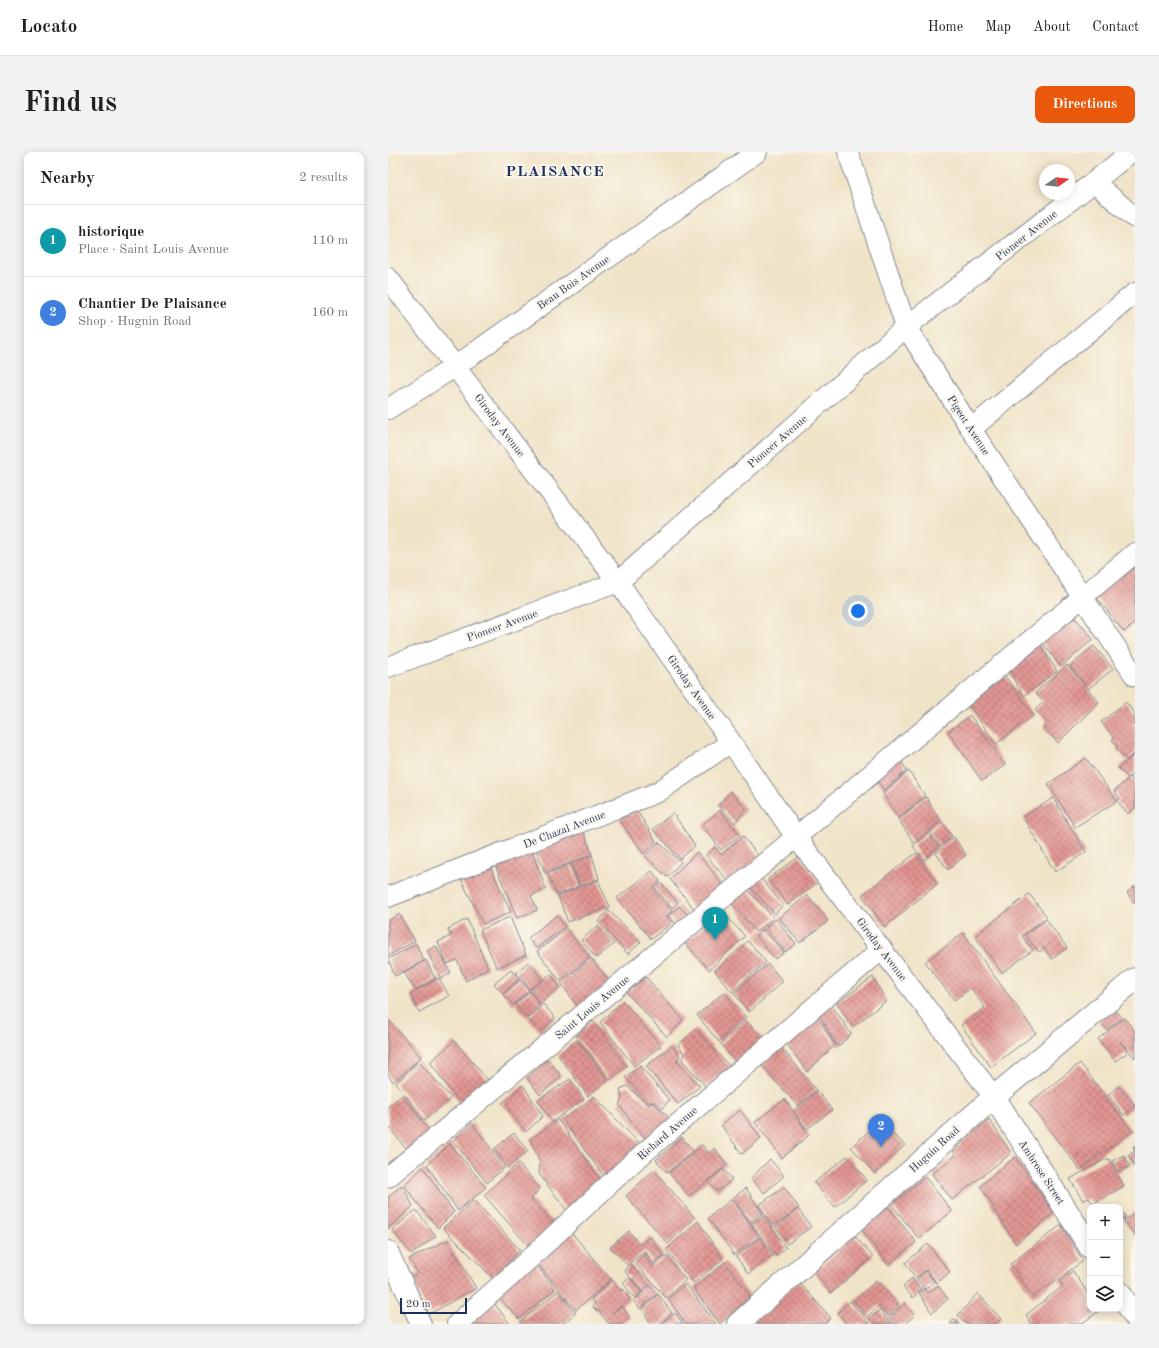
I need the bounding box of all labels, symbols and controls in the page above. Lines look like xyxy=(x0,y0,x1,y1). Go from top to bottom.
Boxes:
text: Locato xyxy=(20,18,77,37)
text: Home xyxy=(928,20,963,34)
text: Map xyxy=(985,20,1011,34)
text: About xyxy=(1033,20,1070,34)
text: Contact xyxy=(1092,20,1139,34)
button: Directions xyxy=(1035,86,1135,123)
text: Find us xyxy=(24,90,117,118)
north arrow xyxy=(1039,164,1075,200)
district label: PLAISANCE xyxy=(505,165,605,180)
text: Nearby xyxy=(40,170,95,187)
text: 2 results xyxy=(299,171,348,184)
street label: Pioneer Avenue xyxy=(994,209,1060,263)
text: historique xyxy=(78,225,144,240)
text: 1 xyxy=(49,234,57,247)
text: 110 m xyxy=(311,234,348,247)
text: Place · Saint Louis Avenue xyxy=(78,243,229,256)
street label: Beau Bois Avenue xyxy=(536,254,612,312)
text: Chantier De Plaisance xyxy=(78,297,227,312)
text: 2 xyxy=(49,306,57,319)
text: 160 m xyxy=(311,306,348,319)
text: Shop · Hugnin Road xyxy=(78,315,192,328)
street label: Giroday Avenue xyxy=(472,392,526,459)
street label: Pigeot Avenue xyxy=(944,394,991,458)
street label: Pioneer Avenue xyxy=(746,414,810,471)
your location xyxy=(848,601,868,621)
street label: Pioneer Avenue xyxy=(466,609,539,644)
street label: Giroday Avenue xyxy=(665,654,717,722)
street label: De Chazal Avenue xyxy=(522,810,607,851)
pin: 1 xyxy=(702,907,728,940)
street label: Giroday Avenue xyxy=(854,916,908,983)
street label: Saint Louis Avenue xyxy=(554,974,632,1042)
street label: Richard Avenue xyxy=(636,1105,700,1163)
pin: 2 xyxy=(868,1114,894,1147)
street label: Hugnin Road xyxy=(908,1125,962,1175)
street label: Ambrose Street xyxy=(1016,1138,1066,1207)
map controls xyxy=(1087,1204,1123,1312)
button: + xyxy=(1087,1204,1123,1240)
button: − xyxy=(1087,1240,1123,1276)
button: layers xyxy=(1087,1276,1123,1312)
scale bar xyxy=(400,1296,467,1315)
text: 20 m xyxy=(406,1299,431,1310)

